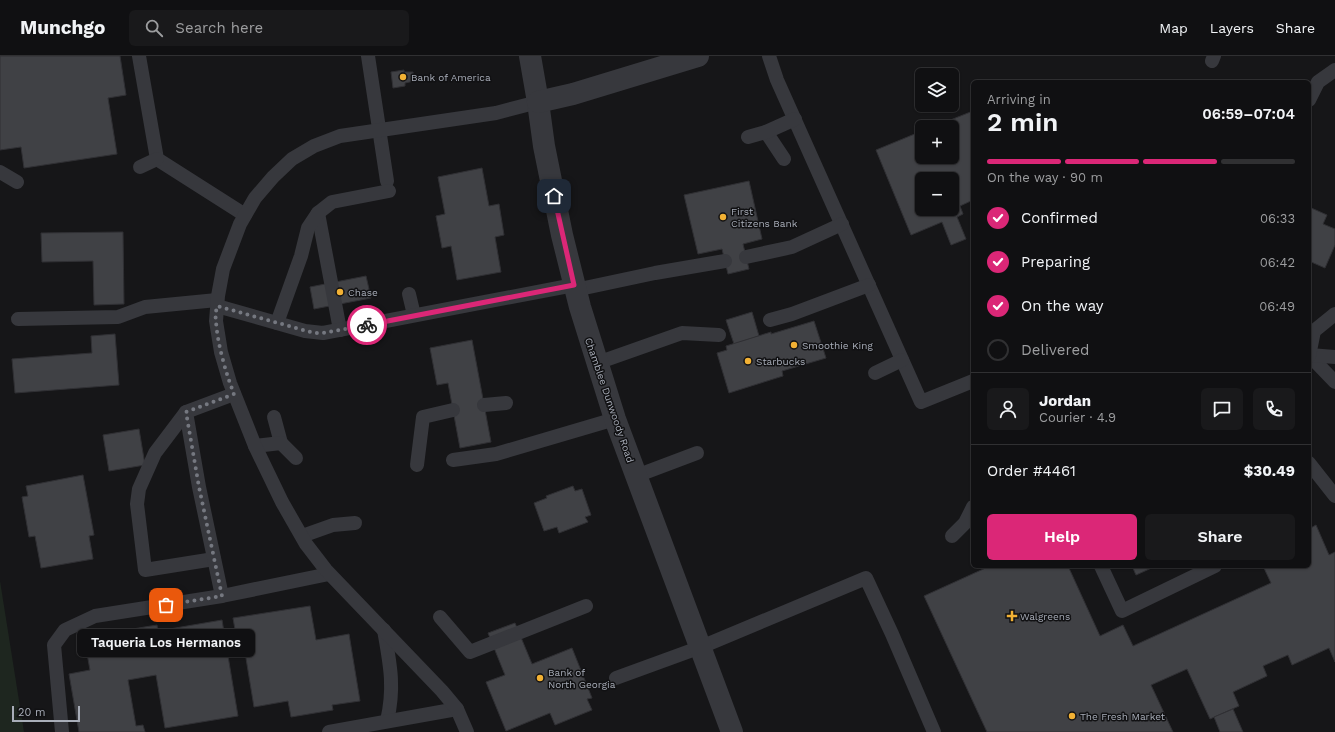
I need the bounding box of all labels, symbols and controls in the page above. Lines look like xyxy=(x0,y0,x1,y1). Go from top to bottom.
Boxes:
search box xyxy=(129,10,409,46)
text: Munchgo xyxy=(20,16,105,39)
icon: search xyxy=(143,17,165,39)
text: Search here xyxy=(175,19,263,37)
text: Map xyxy=(1159,20,1188,36)
text: Layers xyxy=(1210,20,1254,36)
text: Share xyxy=(1276,20,1315,36)
map controls xyxy=(915,68,959,216)
button: layers xyxy=(915,68,959,112)
marker: Bank of America xyxy=(398,72,408,82)
place label: Bank of America xyxy=(411,72,491,83)
text: Arriving in xyxy=(987,92,1051,107)
text: 06:59–07:04 xyxy=(1202,105,1295,123)
text: 2 min xyxy=(987,107,1058,137)
button: + xyxy=(915,120,959,164)
text: On the way · 90 m xyxy=(987,170,1103,185)
button: − xyxy=(915,172,959,216)
pin xyxy=(537,179,571,213)
icon: home xyxy=(543,185,565,207)
place label: First Citizens Bank xyxy=(731,206,798,229)
icon: check xyxy=(987,207,1009,229)
text: Confirmed xyxy=(1021,209,1098,227)
text: 06:33 xyxy=(1260,211,1295,226)
marker: First Citizens Bank xyxy=(718,212,728,222)
icon: check xyxy=(987,251,1009,273)
text: Preparing xyxy=(1021,253,1090,271)
text: 06:42 xyxy=(1260,255,1295,270)
marker: Chase xyxy=(335,287,345,297)
place label: Chase xyxy=(348,287,378,298)
icon: check xyxy=(987,295,1009,317)
text: On the way xyxy=(1021,297,1103,315)
text: 06:49 xyxy=(1259,299,1295,314)
courier xyxy=(347,305,387,345)
icon: bike xyxy=(356,314,378,336)
street label: Chamblee Dunwoody Road xyxy=(583,336,636,464)
marker: Smoothie King xyxy=(789,340,799,350)
place label: Smoothie King xyxy=(802,340,873,351)
text: Delivered xyxy=(1021,341,1089,359)
marker: Starbucks xyxy=(743,356,753,366)
place label: Starbucks xyxy=(756,356,805,367)
button: person xyxy=(987,388,1029,430)
button: chat xyxy=(1201,388,1243,430)
button: phone xyxy=(1253,388,1295,430)
text: Jordan xyxy=(1039,392,1091,410)
text: Courier · 4.9 xyxy=(1039,410,1116,425)
text: Order #4461 xyxy=(987,462,1076,480)
text: $30.49 xyxy=(1244,462,1295,480)
button: Help xyxy=(987,514,1137,560)
button: Share xyxy=(1145,514,1295,560)
pin xyxy=(149,588,183,622)
icon: bag xyxy=(155,594,177,616)
marker: Walgreens xyxy=(1007,611,1017,621)
place label: Walgreens xyxy=(1020,611,1070,622)
callout: Taqueria Los Hermanos xyxy=(77,629,255,657)
text: Taqueria Los Hermanos xyxy=(91,635,241,650)
place label: Bank of North Georgia xyxy=(548,667,616,690)
marker: Bank of North Georgia xyxy=(535,673,545,683)
scale bar xyxy=(12,704,80,723)
text: 20 m xyxy=(18,706,46,719)
marker: The Fresh Market xyxy=(1067,711,1077,721)
place label: The Fresh Market xyxy=(1080,711,1166,722)

